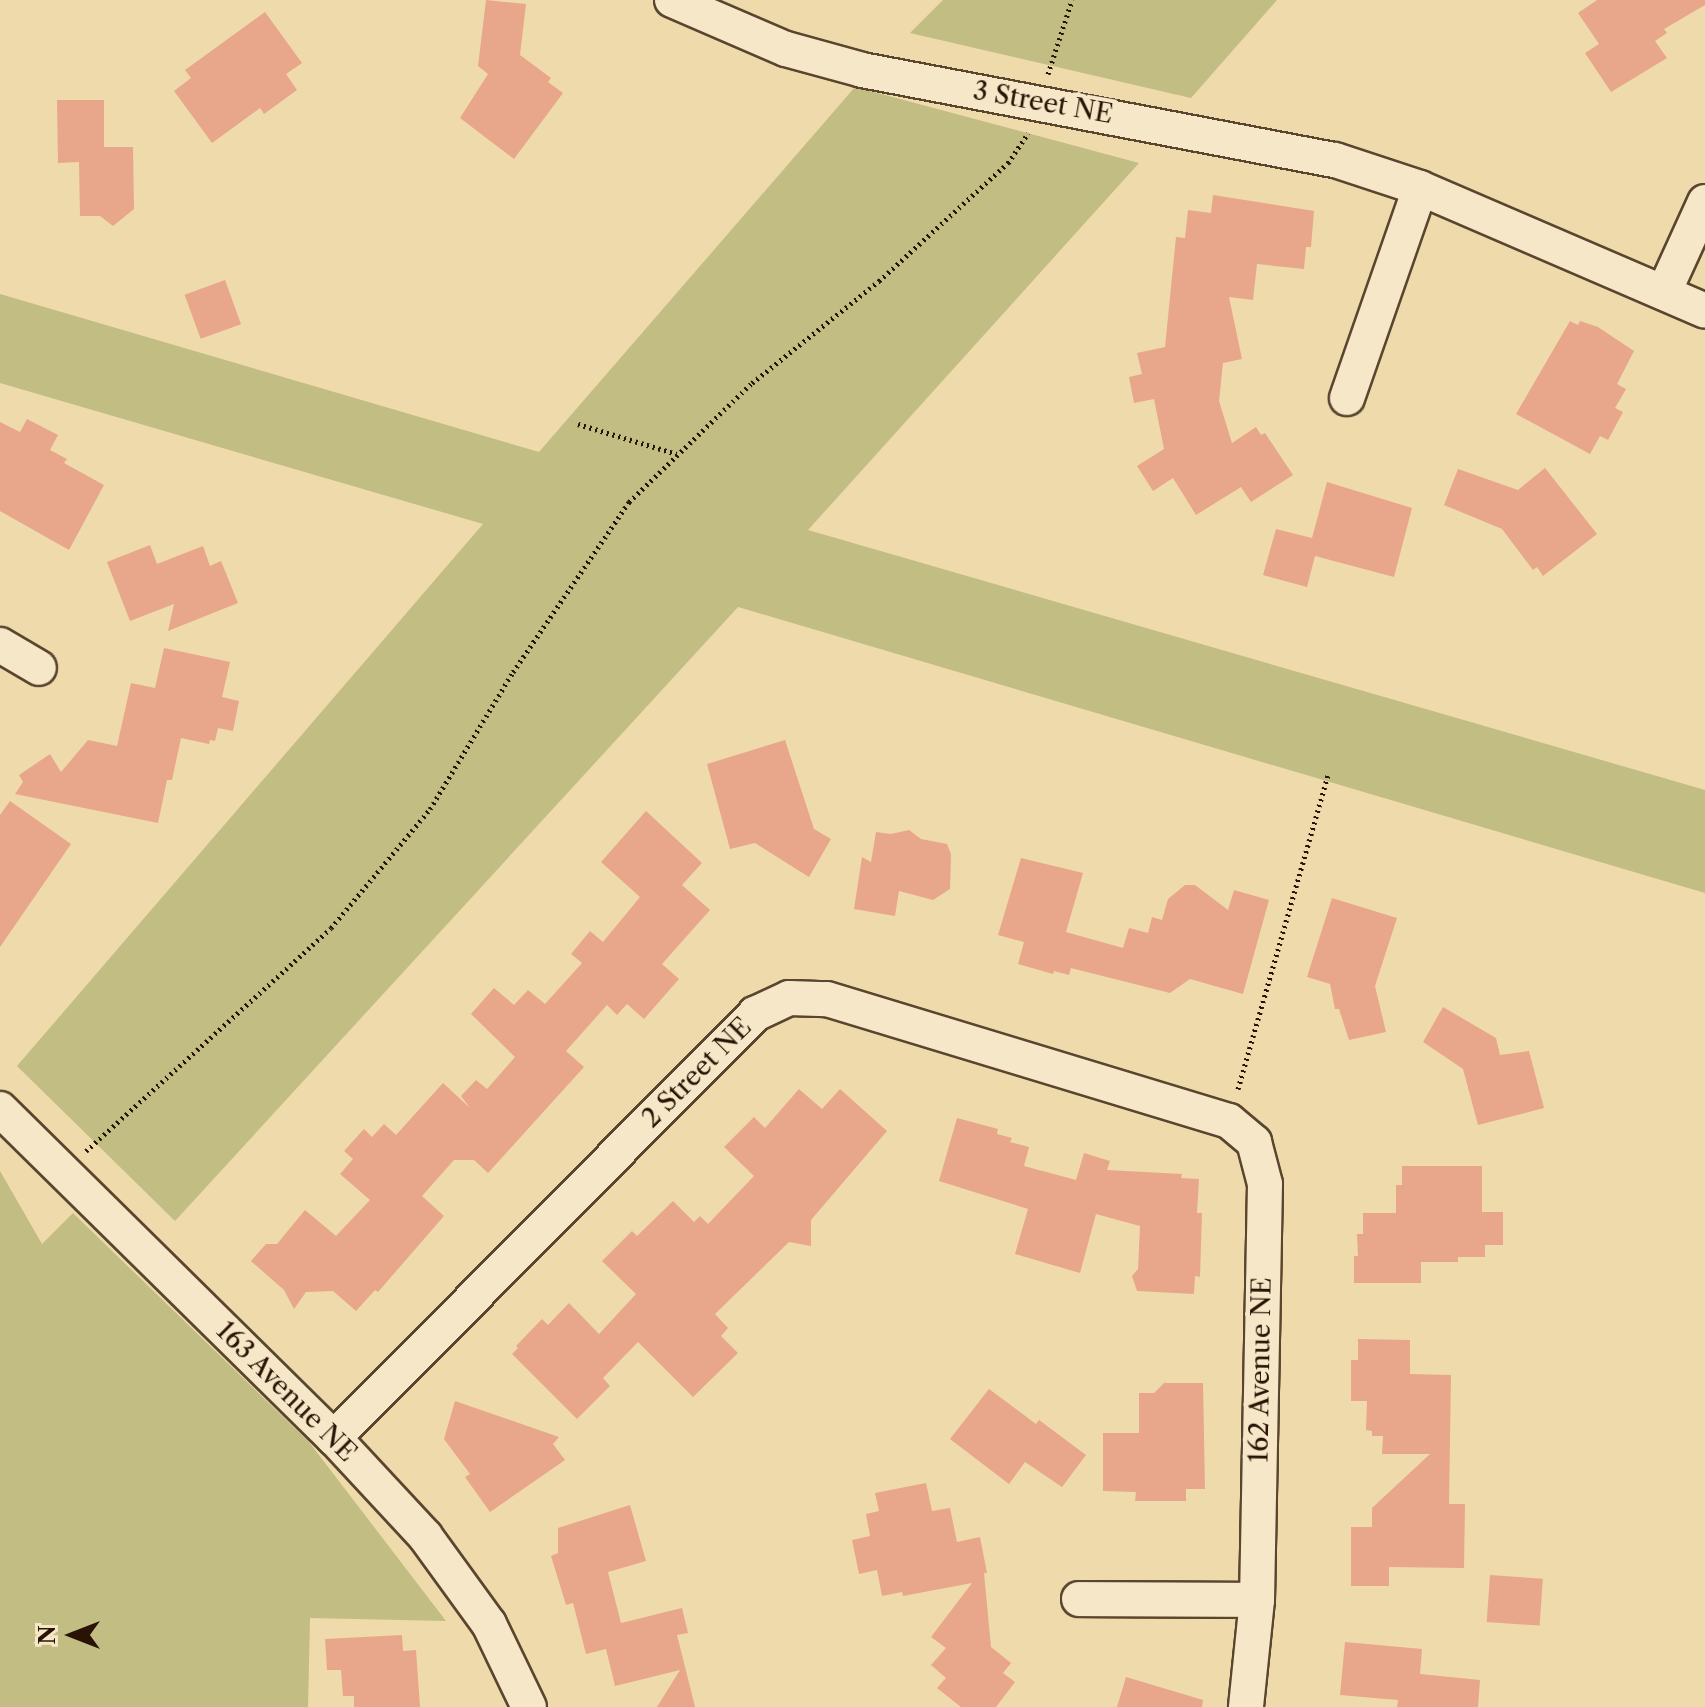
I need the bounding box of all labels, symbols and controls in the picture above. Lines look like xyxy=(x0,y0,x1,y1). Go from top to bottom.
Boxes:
street label: 3 Street NE xyxy=(971,75,1115,131)
street label: 2 Street NE xyxy=(636,1012,758,1134)
street label: 162 Avenue NE xyxy=(1244,1276,1278,1464)
street label: 163 Avenue NE xyxy=(209,1315,363,1469)
north arrow xyxy=(32,1595,112,1675)
text: N xyxy=(34,1625,61,1645)

